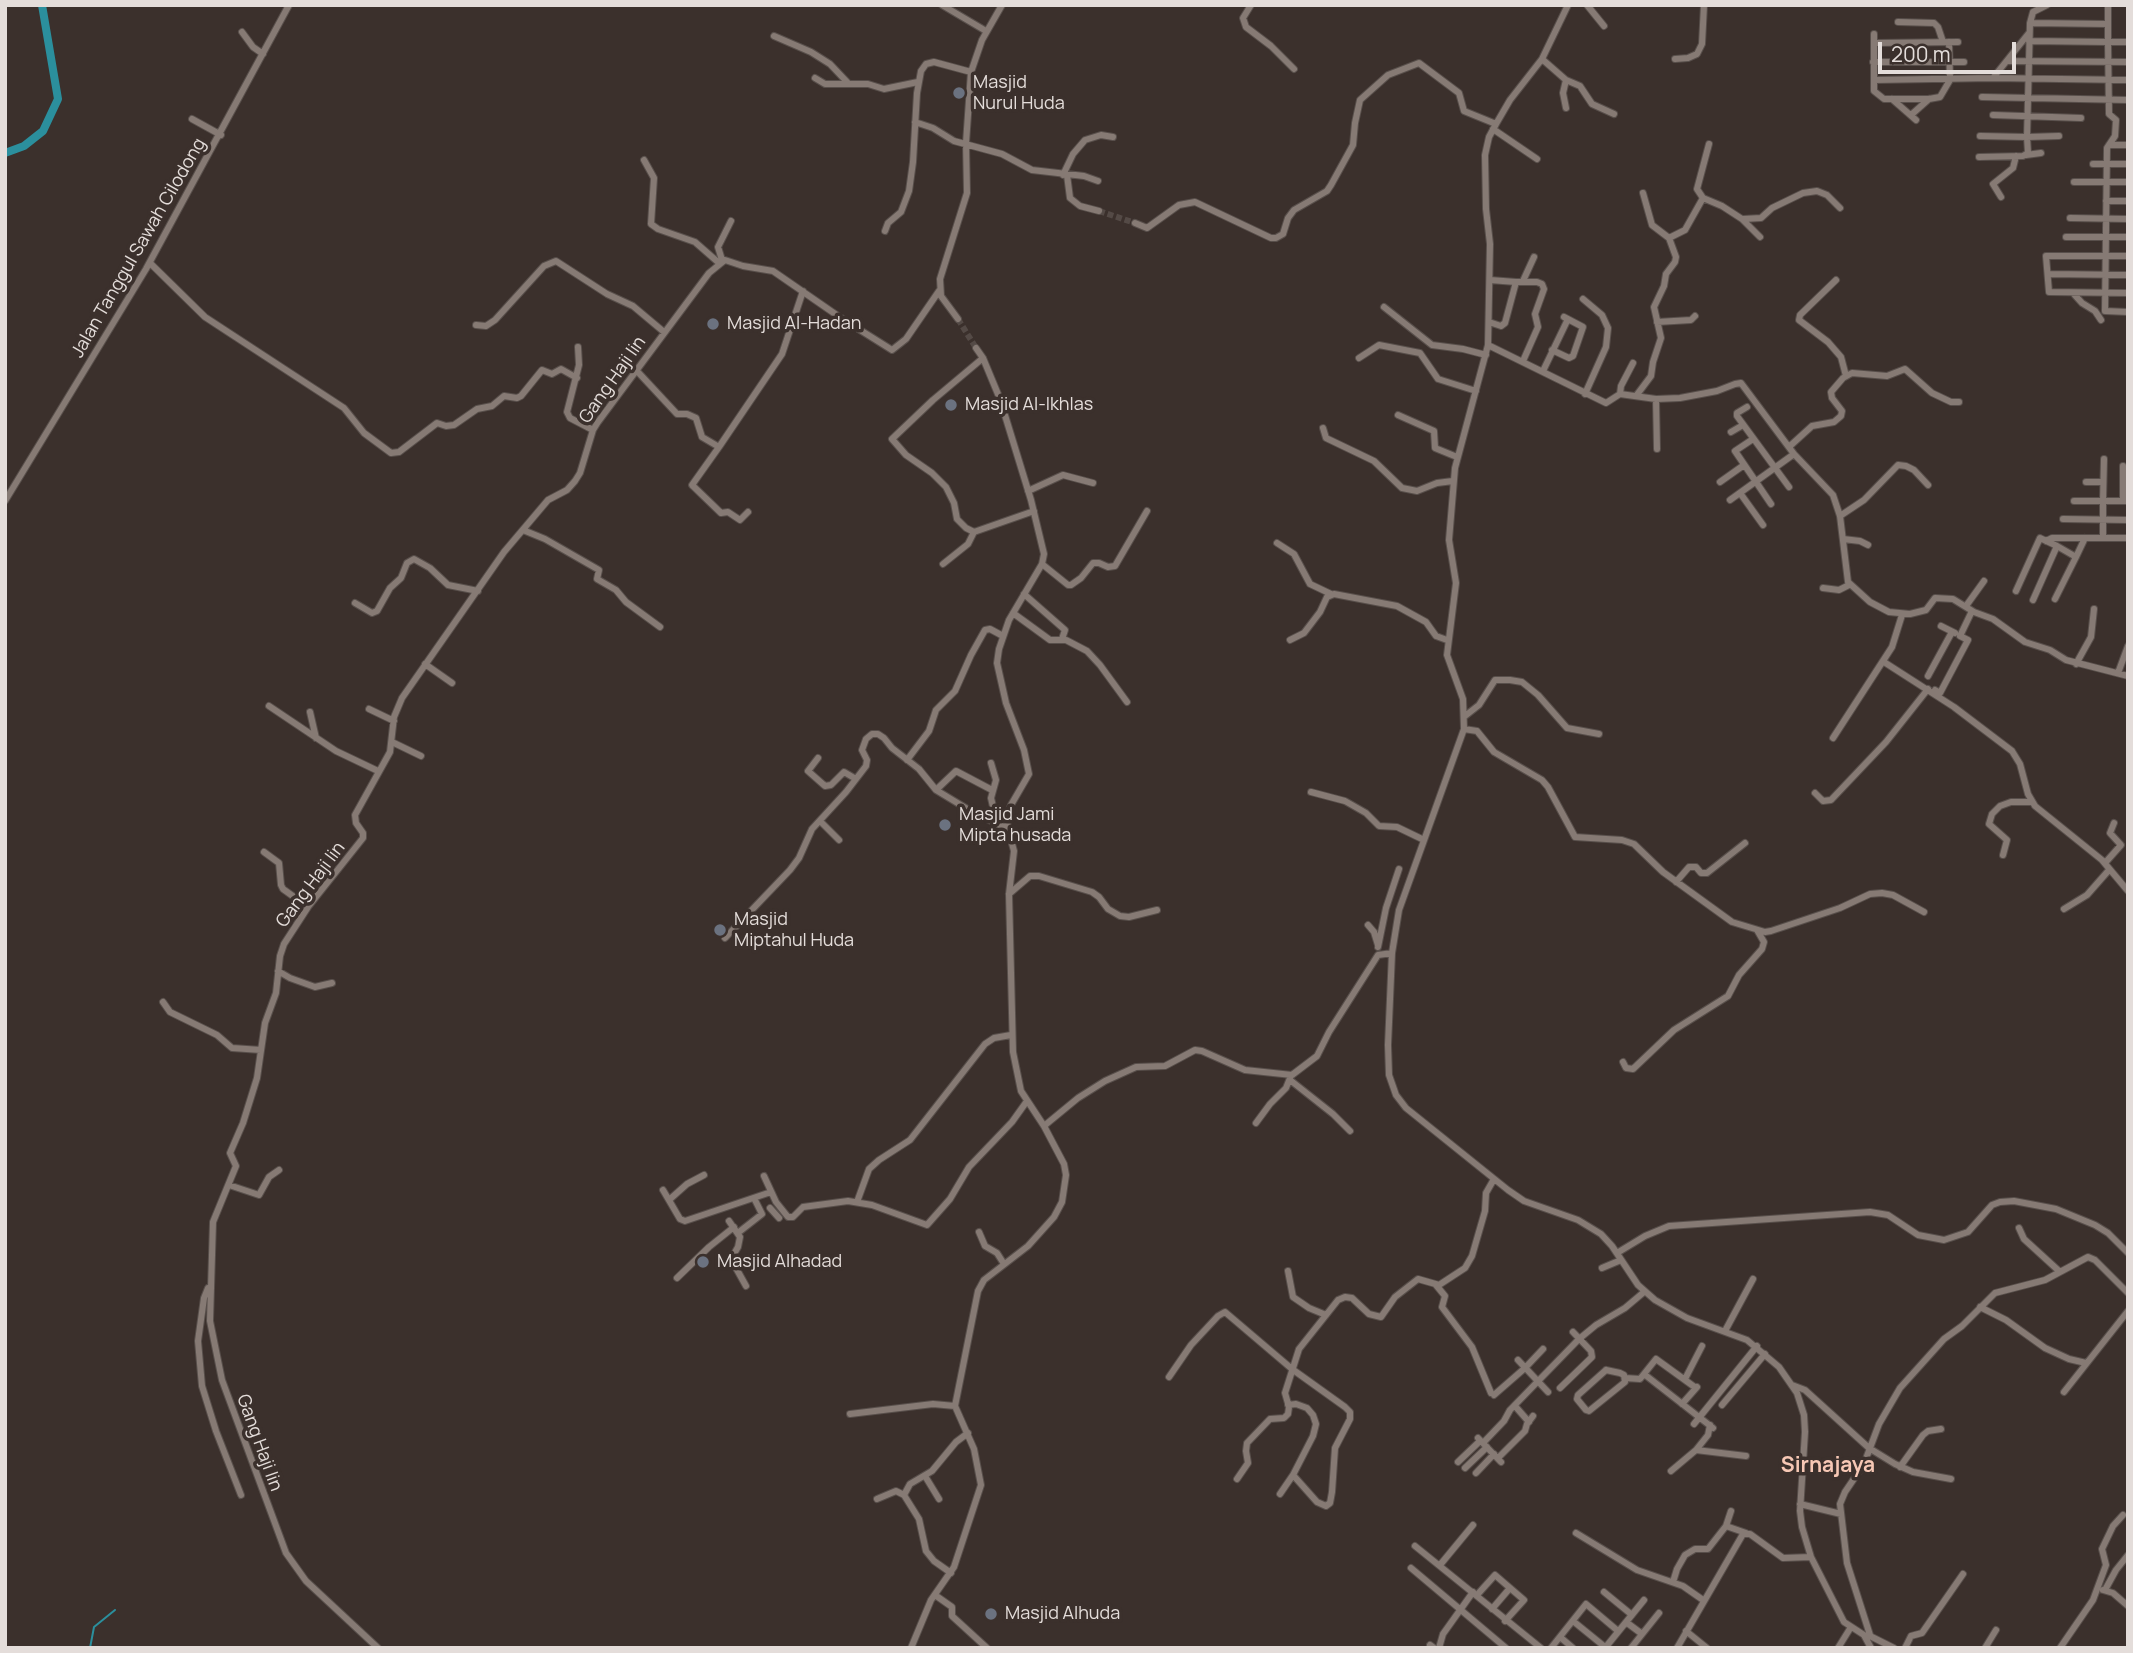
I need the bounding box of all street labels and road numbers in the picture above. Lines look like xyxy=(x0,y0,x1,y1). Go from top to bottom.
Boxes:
street label: Jalan Tanggul Sawah Cilodong xyxy=(67,134,211,362)
street label: Gang Haji Iin xyxy=(575,332,651,428)
street label: Gang Haji Iin xyxy=(272,838,350,932)
street label: Gang Haji Iin xyxy=(232,1392,286,1494)

